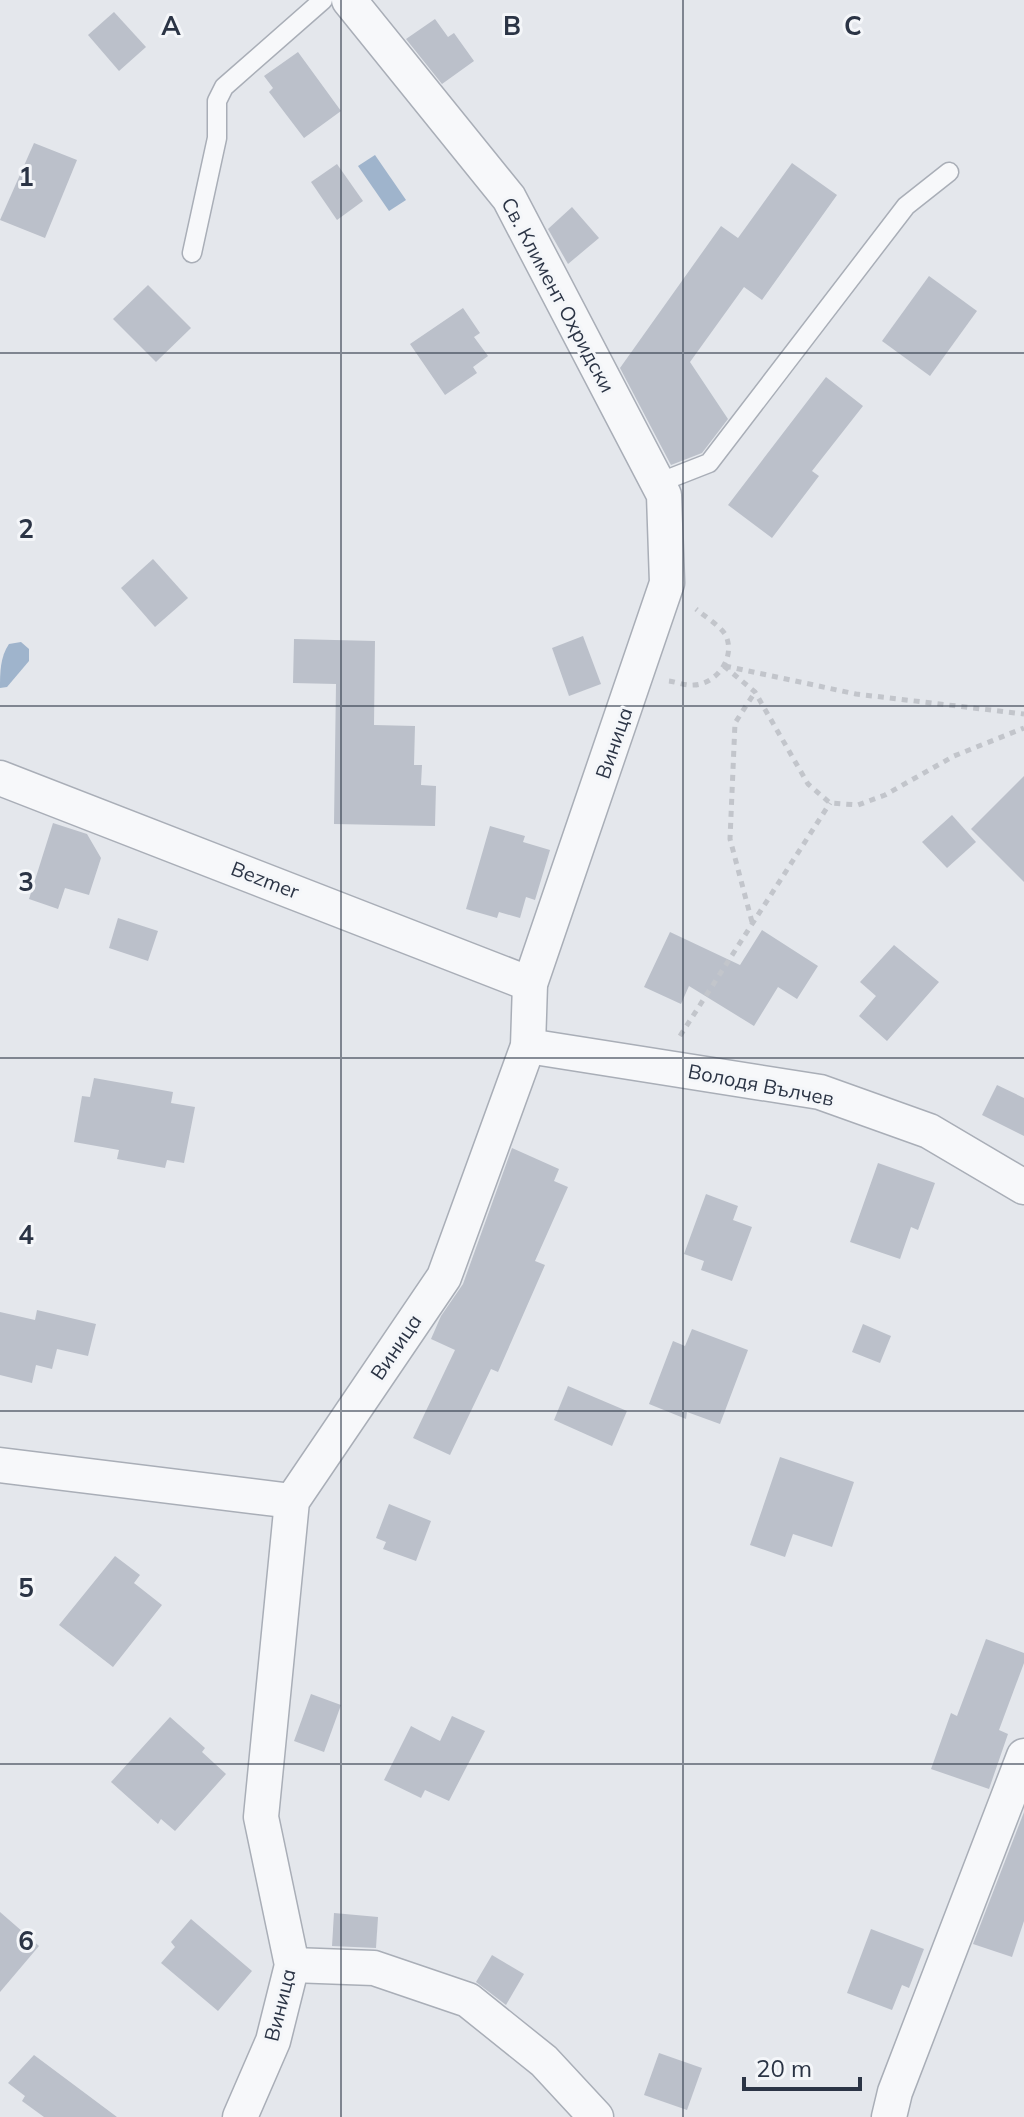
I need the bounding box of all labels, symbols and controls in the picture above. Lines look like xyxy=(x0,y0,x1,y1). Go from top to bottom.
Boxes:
text: A xyxy=(161,9,181,42)
text: B xyxy=(503,9,521,42)
text: C xyxy=(844,9,862,42)
text: 1 xyxy=(18,160,34,193)
street label: Св. Климент Охридски xyxy=(496,193,621,397)
text: 2 xyxy=(18,512,34,545)
street label: Виница xyxy=(590,704,637,782)
street label: Bezmer xyxy=(228,855,303,904)
text: 3 xyxy=(18,865,34,898)
street label: Володя Вълчев xyxy=(686,1058,836,1111)
text: 4 xyxy=(18,1218,34,1251)
street label: Виница xyxy=(365,1309,427,1384)
text: 5 xyxy=(18,1571,34,1604)
text: 6 xyxy=(18,1924,34,1957)
street label: Виница xyxy=(258,1966,301,2044)
scale bar xyxy=(744,2041,860,2091)
text: 20 m xyxy=(756,2053,812,2083)

